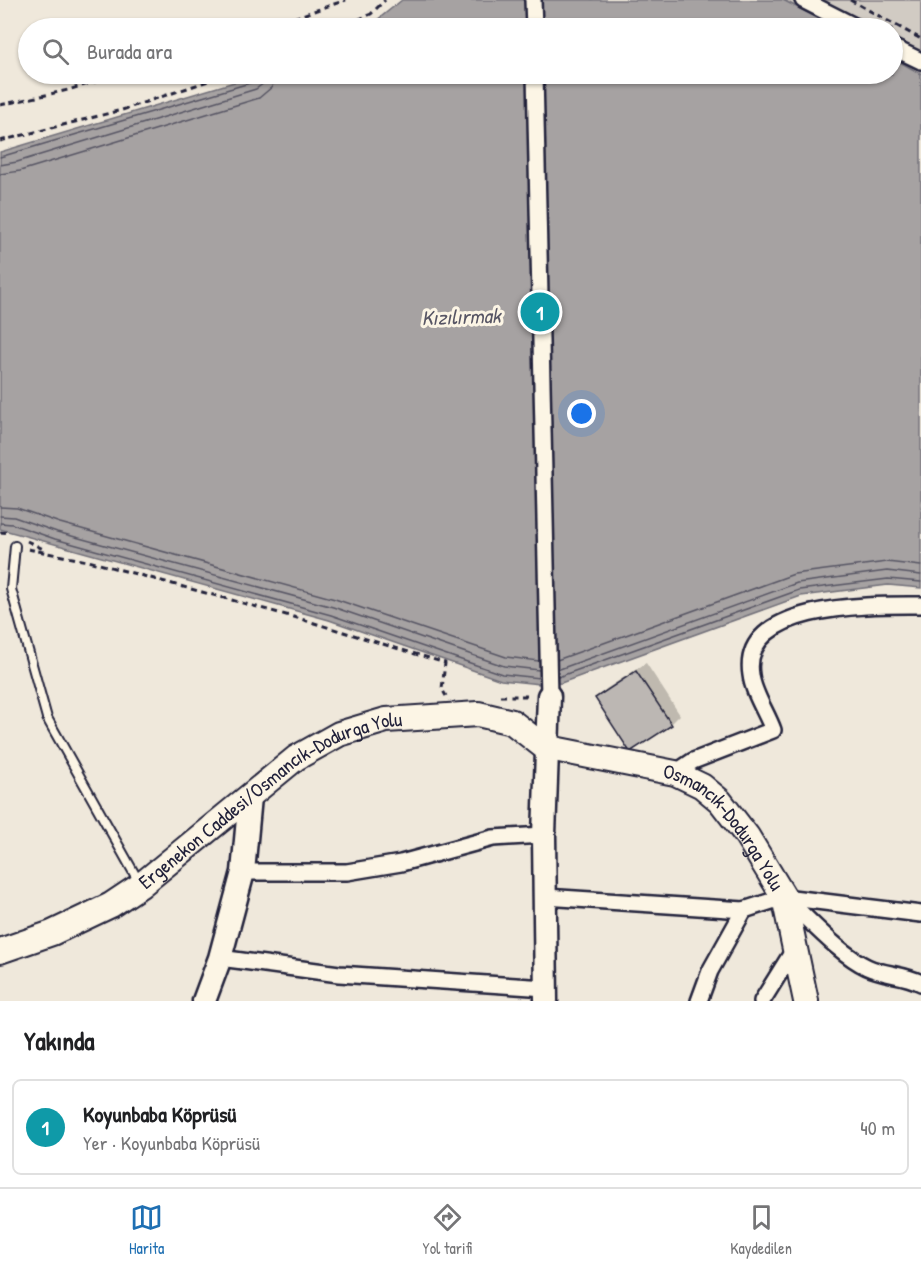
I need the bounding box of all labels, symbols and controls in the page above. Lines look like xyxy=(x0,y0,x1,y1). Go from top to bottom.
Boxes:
search box xyxy=(18,18,903,84)
icon: search xyxy=(39,35,72,68)
text: Burada ara xyxy=(87,36,172,66)
pin: 1 xyxy=(520,290,560,334)
water label: Kızılırmak xyxy=(421,301,503,332)
your location xyxy=(567,399,596,428)
street label: Ergenekon Caddesi/Osmancık-Dodurga Yolu xyxy=(133,705,403,895)
street label: Osmancık-Dodurga Yolu xyxy=(661,757,791,895)
text: Yakında xyxy=(24,1023,94,1058)
text: Koyunbaba Köprüsü xyxy=(83,1099,236,1129)
text: 1 xyxy=(42,1114,49,1141)
text: 40 m xyxy=(860,1114,895,1141)
text: Yer · Koyunbaba Köprüsü xyxy=(83,1129,260,1156)
tab: Harita xyxy=(129,1201,164,1259)
tab: Yol tarifi xyxy=(423,1201,472,1259)
tab: Kaydedilen xyxy=(730,1201,792,1259)

